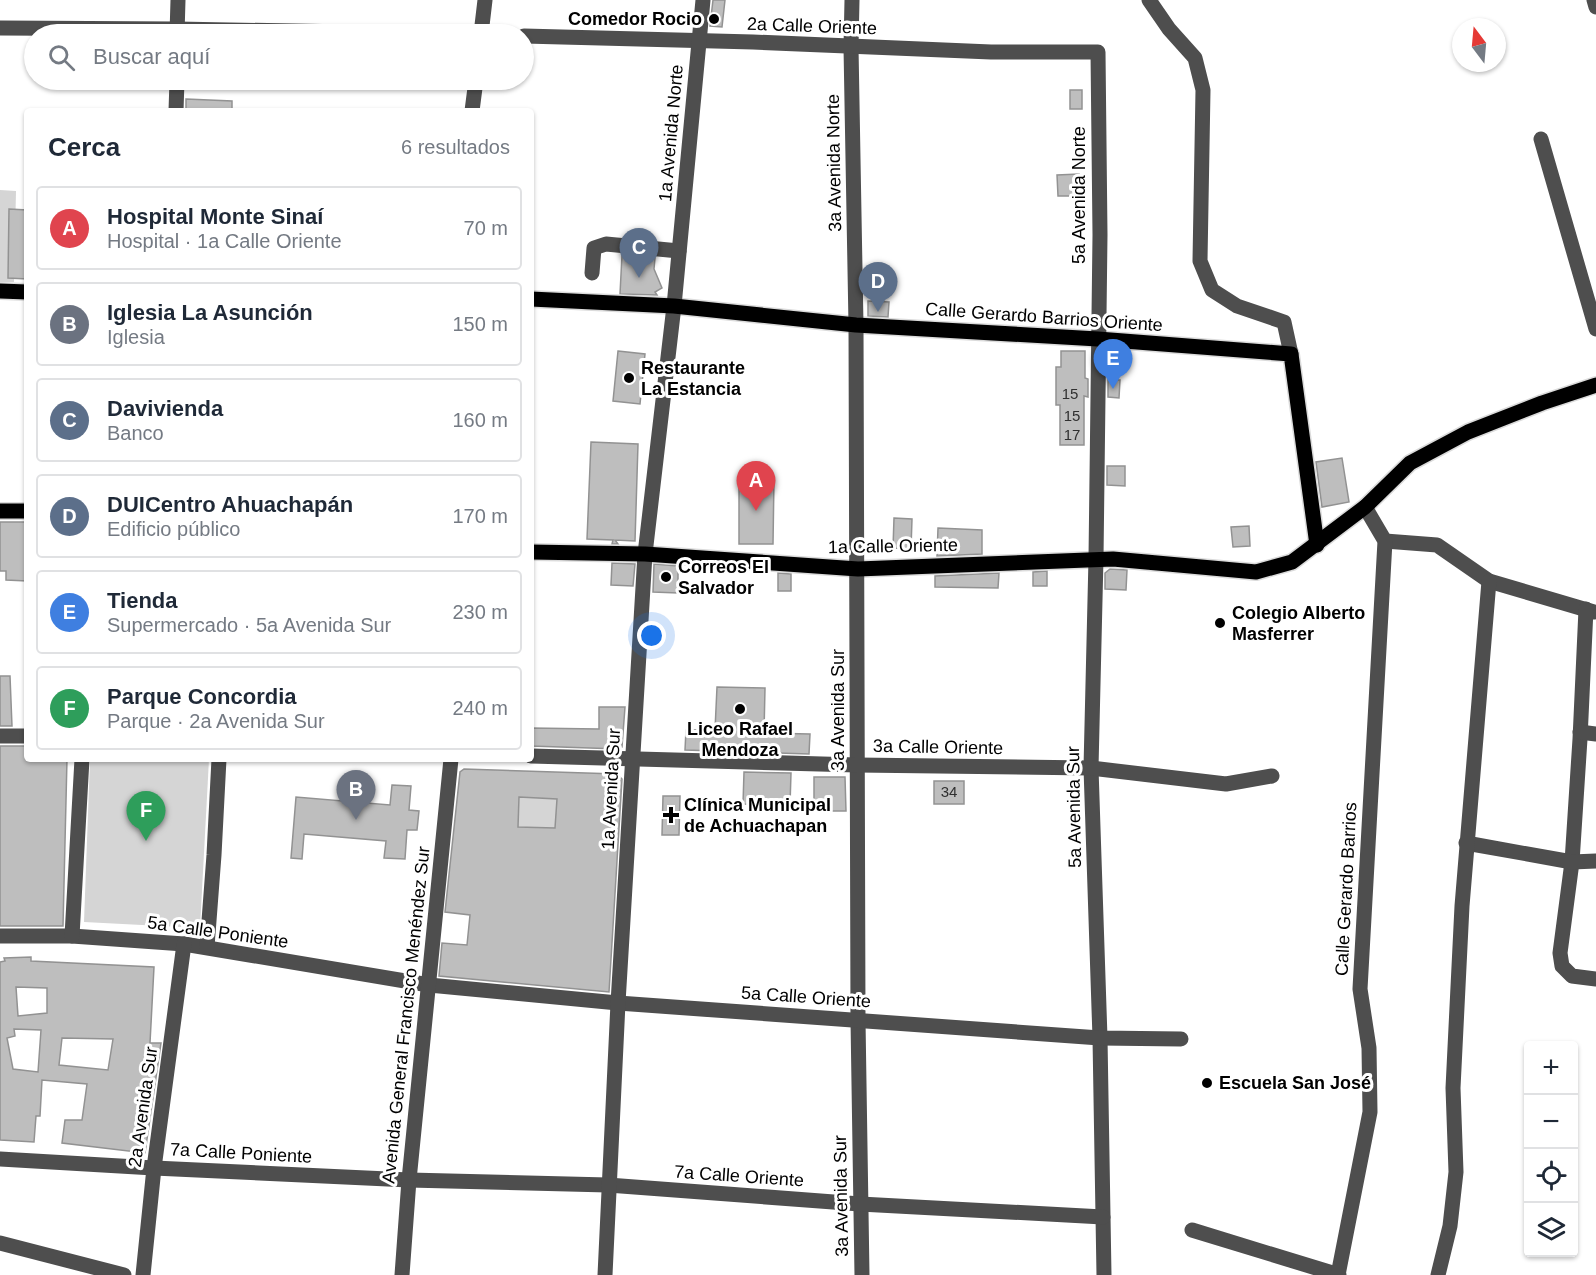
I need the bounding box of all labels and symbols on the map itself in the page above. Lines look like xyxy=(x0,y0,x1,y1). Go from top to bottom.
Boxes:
place label: Comedor Rocio xyxy=(568,9,702,29)
marker: Comedor Rocio xyxy=(707,12,721,26)
street label: 2a Calle Oriente xyxy=(747,14,877,38)
north arrow xyxy=(1452,18,1506,72)
street label: 1a Avenida Norte xyxy=(655,63,687,203)
street label: 3a Avenida Norte xyxy=(823,94,845,232)
street label: 5a Avenida Norte xyxy=(1069,126,1089,264)
pin: C xyxy=(620,228,658,278)
pin: D xyxy=(858,262,898,312)
street label: Calle Gerardo Barrios Oriente xyxy=(925,299,1163,335)
pin: E xyxy=(1094,340,1132,389)
place label: Restaurante La Estancia xyxy=(641,358,745,399)
marker: Restaurante La Estancia xyxy=(622,371,636,385)
house number: 15 xyxy=(1062,385,1078,402)
house number: 15 xyxy=(1064,407,1080,424)
house number: 17 xyxy=(1064,426,1080,443)
pin: A xyxy=(736,462,776,511)
street label: 1a Calle Oriente xyxy=(828,535,958,557)
place label: Correos El Salvador xyxy=(678,557,769,598)
marker: Correos El Salvador xyxy=(659,570,673,584)
place label: Colegio Alberto Masferrer xyxy=(1232,603,1365,644)
marker: Colegio Alberto Masferrer xyxy=(1213,616,1227,630)
your location xyxy=(637,621,666,650)
street label: 3a Avenida Sur xyxy=(828,649,848,771)
marker: Liceo Rafael Mendoza xyxy=(733,702,747,716)
place label: Liceo Rafael Mendoza xyxy=(687,719,793,760)
street label: 1a Avenida Sur xyxy=(598,728,624,850)
street label: 3a Calle Oriente xyxy=(873,736,1003,758)
street label: 5a Avenida Sur xyxy=(1063,746,1085,868)
pin: B xyxy=(336,770,376,820)
house number: 34 xyxy=(941,783,957,800)
pin: F xyxy=(126,792,166,841)
place label: Clínica Municipal de Achuachapan xyxy=(684,795,831,836)
street label: Calle Gerardo Barrios xyxy=(1331,802,1361,976)
marker: Clínica Municipal de Achuachapan xyxy=(662,806,680,824)
street label: Avenida General Francisco Menéndez Sur xyxy=(378,845,434,1185)
street label: 5a Calle Poniente xyxy=(146,912,290,952)
street label: 5a Calle Oriente xyxy=(740,982,872,1012)
street label: 2a Avenida Sur xyxy=(125,1045,161,1169)
place label: Escuela San José xyxy=(1219,1073,1371,1093)
marker: Escuela San José xyxy=(1200,1076,1214,1090)
street label: 3a Avenida Sur xyxy=(830,1135,852,1257)
street label: 7a Calle Poniente xyxy=(170,1139,312,1167)
street label: 7a Calle Oriente xyxy=(673,1161,805,1191)

